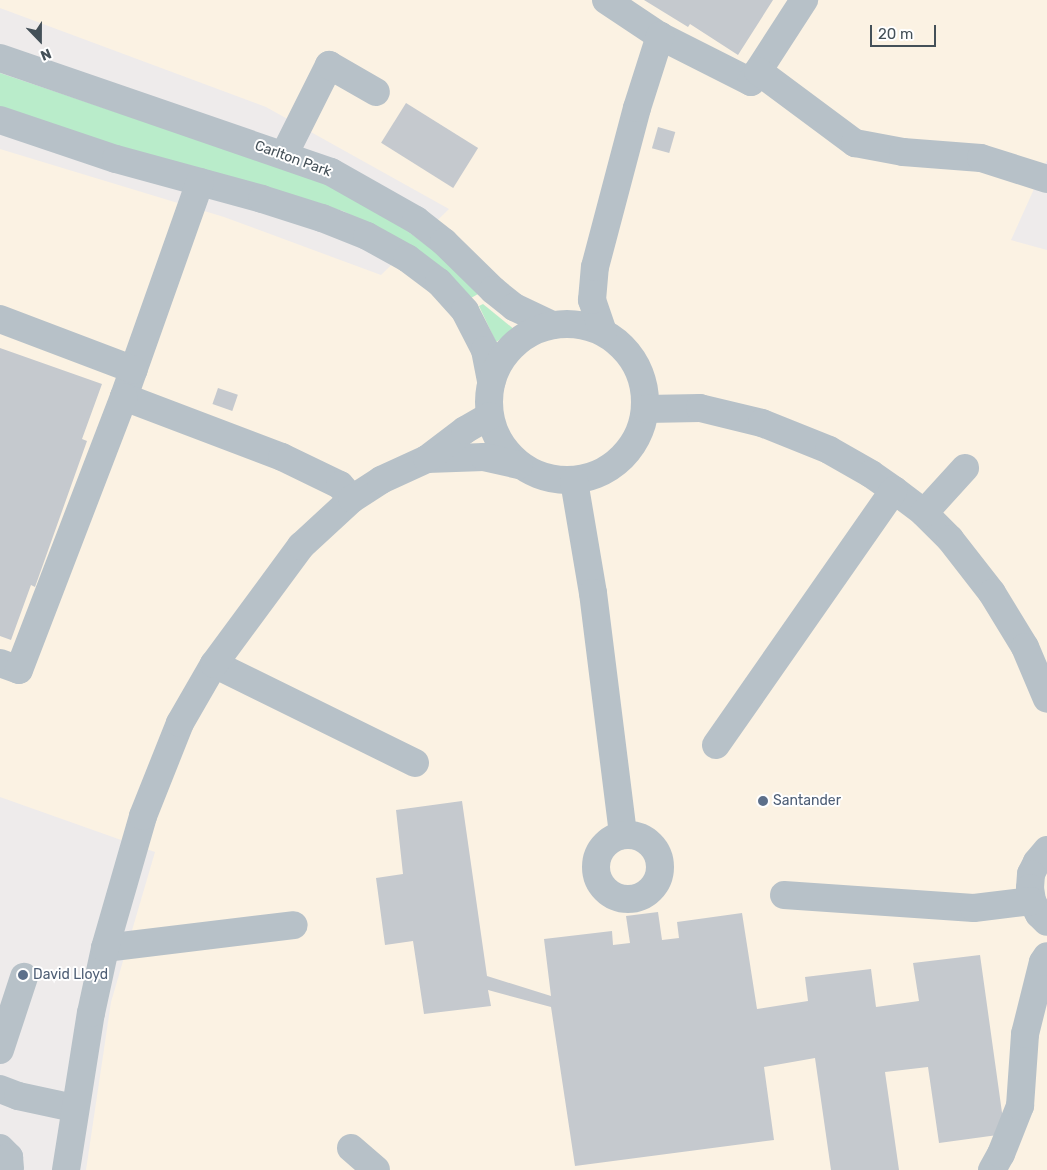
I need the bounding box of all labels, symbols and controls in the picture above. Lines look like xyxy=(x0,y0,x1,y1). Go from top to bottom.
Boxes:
north arrow xyxy=(15,15,65,65)
scale bar xyxy=(872,15,938,47)
text: 20 m xyxy=(878,25,913,43)
text: N xyxy=(38,45,54,64)
street label: Carlton Park xyxy=(252,137,334,181)
place label: Santander xyxy=(773,793,841,809)
marker: Santander xyxy=(757,795,769,807)
place label: David Lloyd xyxy=(33,967,108,983)
marker: David Lloyd xyxy=(17,969,29,981)

